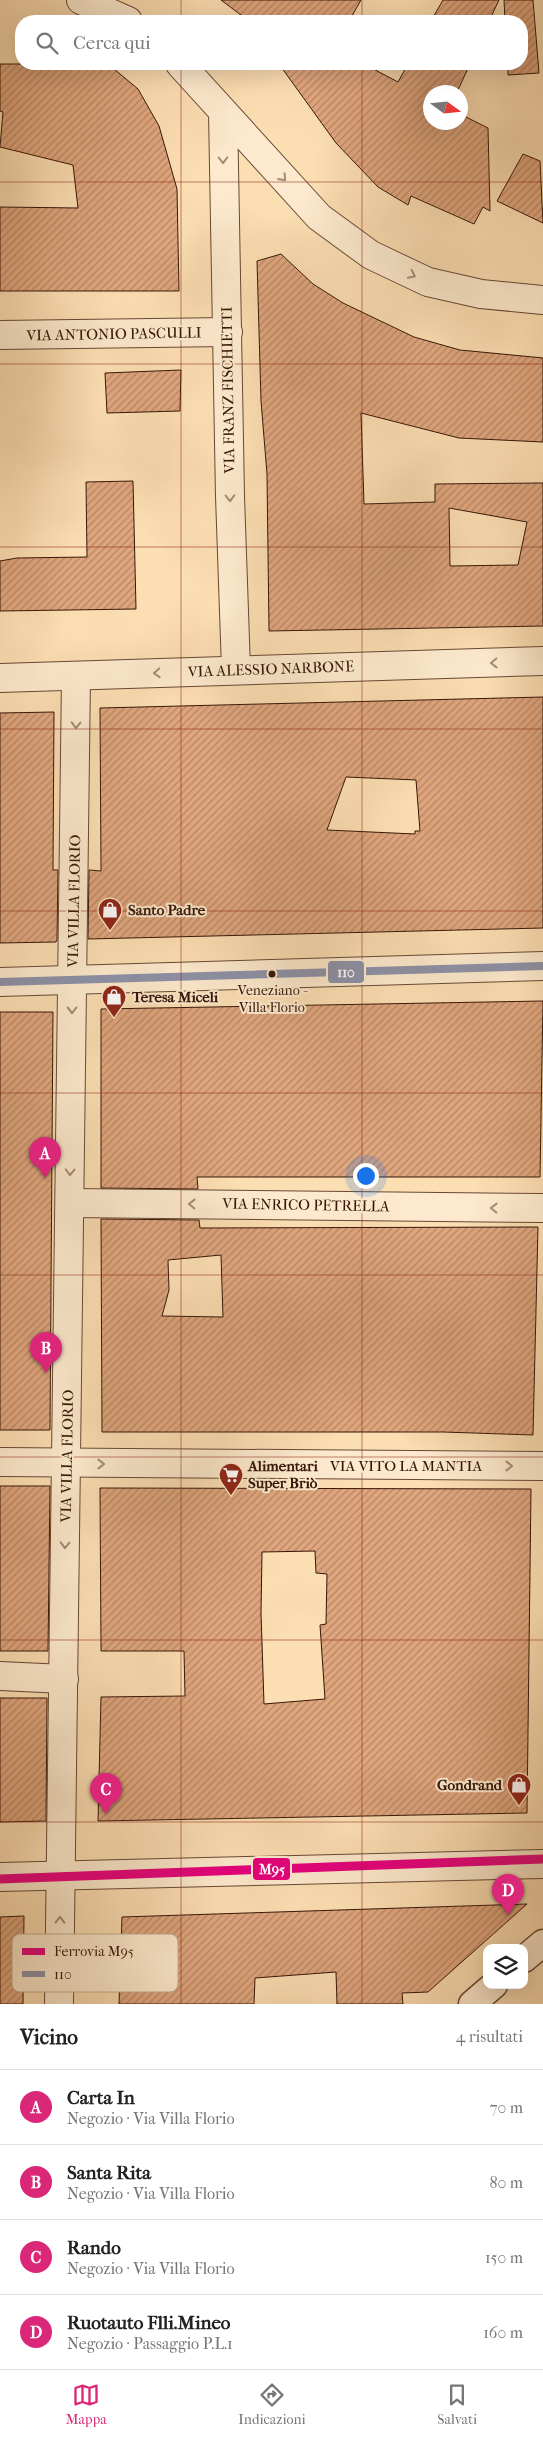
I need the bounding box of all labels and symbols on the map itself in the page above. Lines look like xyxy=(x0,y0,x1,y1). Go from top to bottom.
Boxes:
north arrow xyxy=(423,85,468,130)
one-way arrow xyxy=(218,157,228,165)
one-way arrow xyxy=(277,173,286,182)
one-way arrow xyxy=(407,268,416,279)
street label: VIA FRANZ FISCHIETTI xyxy=(218,306,238,475)
street label: VIA ANTONIO PASCULLI xyxy=(25,323,202,345)
one-way arrow xyxy=(225,494,235,502)
street label: VIA ALESSIO NARBONE xyxy=(187,657,354,681)
one-way arrow xyxy=(490,657,498,668)
one-way arrow xyxy=(153,667,161,678)
one-way arrow xyxy=(71,722,81,729)
street label: VIA VILLA FLORIO xyxy=(64,834,84,969)
shop icon: Santo Padre xyxy=(97,897,123,931)
place label: Santo Padre xyxy=(128,901,206,919)
line badge: 110 xyxy=(327,960,365,984)
text: 110 xyxy=(337,964,355,981)
marker: Veneziano - Villa Florio xyxy=(267,969,277,979)
place label: Veneziano - Villa Florio xyxy=(237,982,309,1016)
shop icon: Teresa Miceli xyxy=(101,984,127,1018)
place label: Teresa Miceli xyxy=(131,988,219,1006)
one-way arrow xyxy=(67,1006,78,1014)
pin: A xyxy=(29,1137,61,1178)
your location xyxy=(353,1163,379,1189)
one-way arrow xyxy=(65,1169,75,1177)
street label: VIA ENRICO PETRELLA xyxy=(221,1195,390,1215)
one-way arrow xyxy=(188,1199,196,1209)
one-way arrow xyxy=(490,1203,498,1213)
pin: B xyxy=(30,1332,62,1373)
street label: VIA VILLA FLORIO xyxy=(57,1389,77,1524)
place label: Alimentari Super Briò xyxy=(247,1457,318,1492)
street label: VIA VITO LA MANTIA xyxy=(329,1457,482,1475)
one-way arrow xyxy=(98,1459,105,1469)
one-way arrow xyxy=(505,1461,513,1471)
supermarket icon: Alimentari Super Briò xyxy=(218,1462,244,1496)
one-way arrow xyxy=(60,1541,71,1549)
shop icon: Gondrand xyxy=(506,1772,532,1806)
pin: C xyxy=(90,1773,122,1814)
place label: Gondrand xyxy=(437,1776,503,1794)
line badge: M95 xyxy=(252,1857,291,1881)
text: M95 xyxy=(258,1861,285,1878)
pin: D xyxy=(492,1874,524,1915)
one-way arrow xyxy=(55,1916,65,1924)
legend xyxy=(12,1934,178,1992)
text: Ferrovia M95 xyxy=(54,1943,134,1960)
text: 110 xyxy=(54,1966,72,1983)

